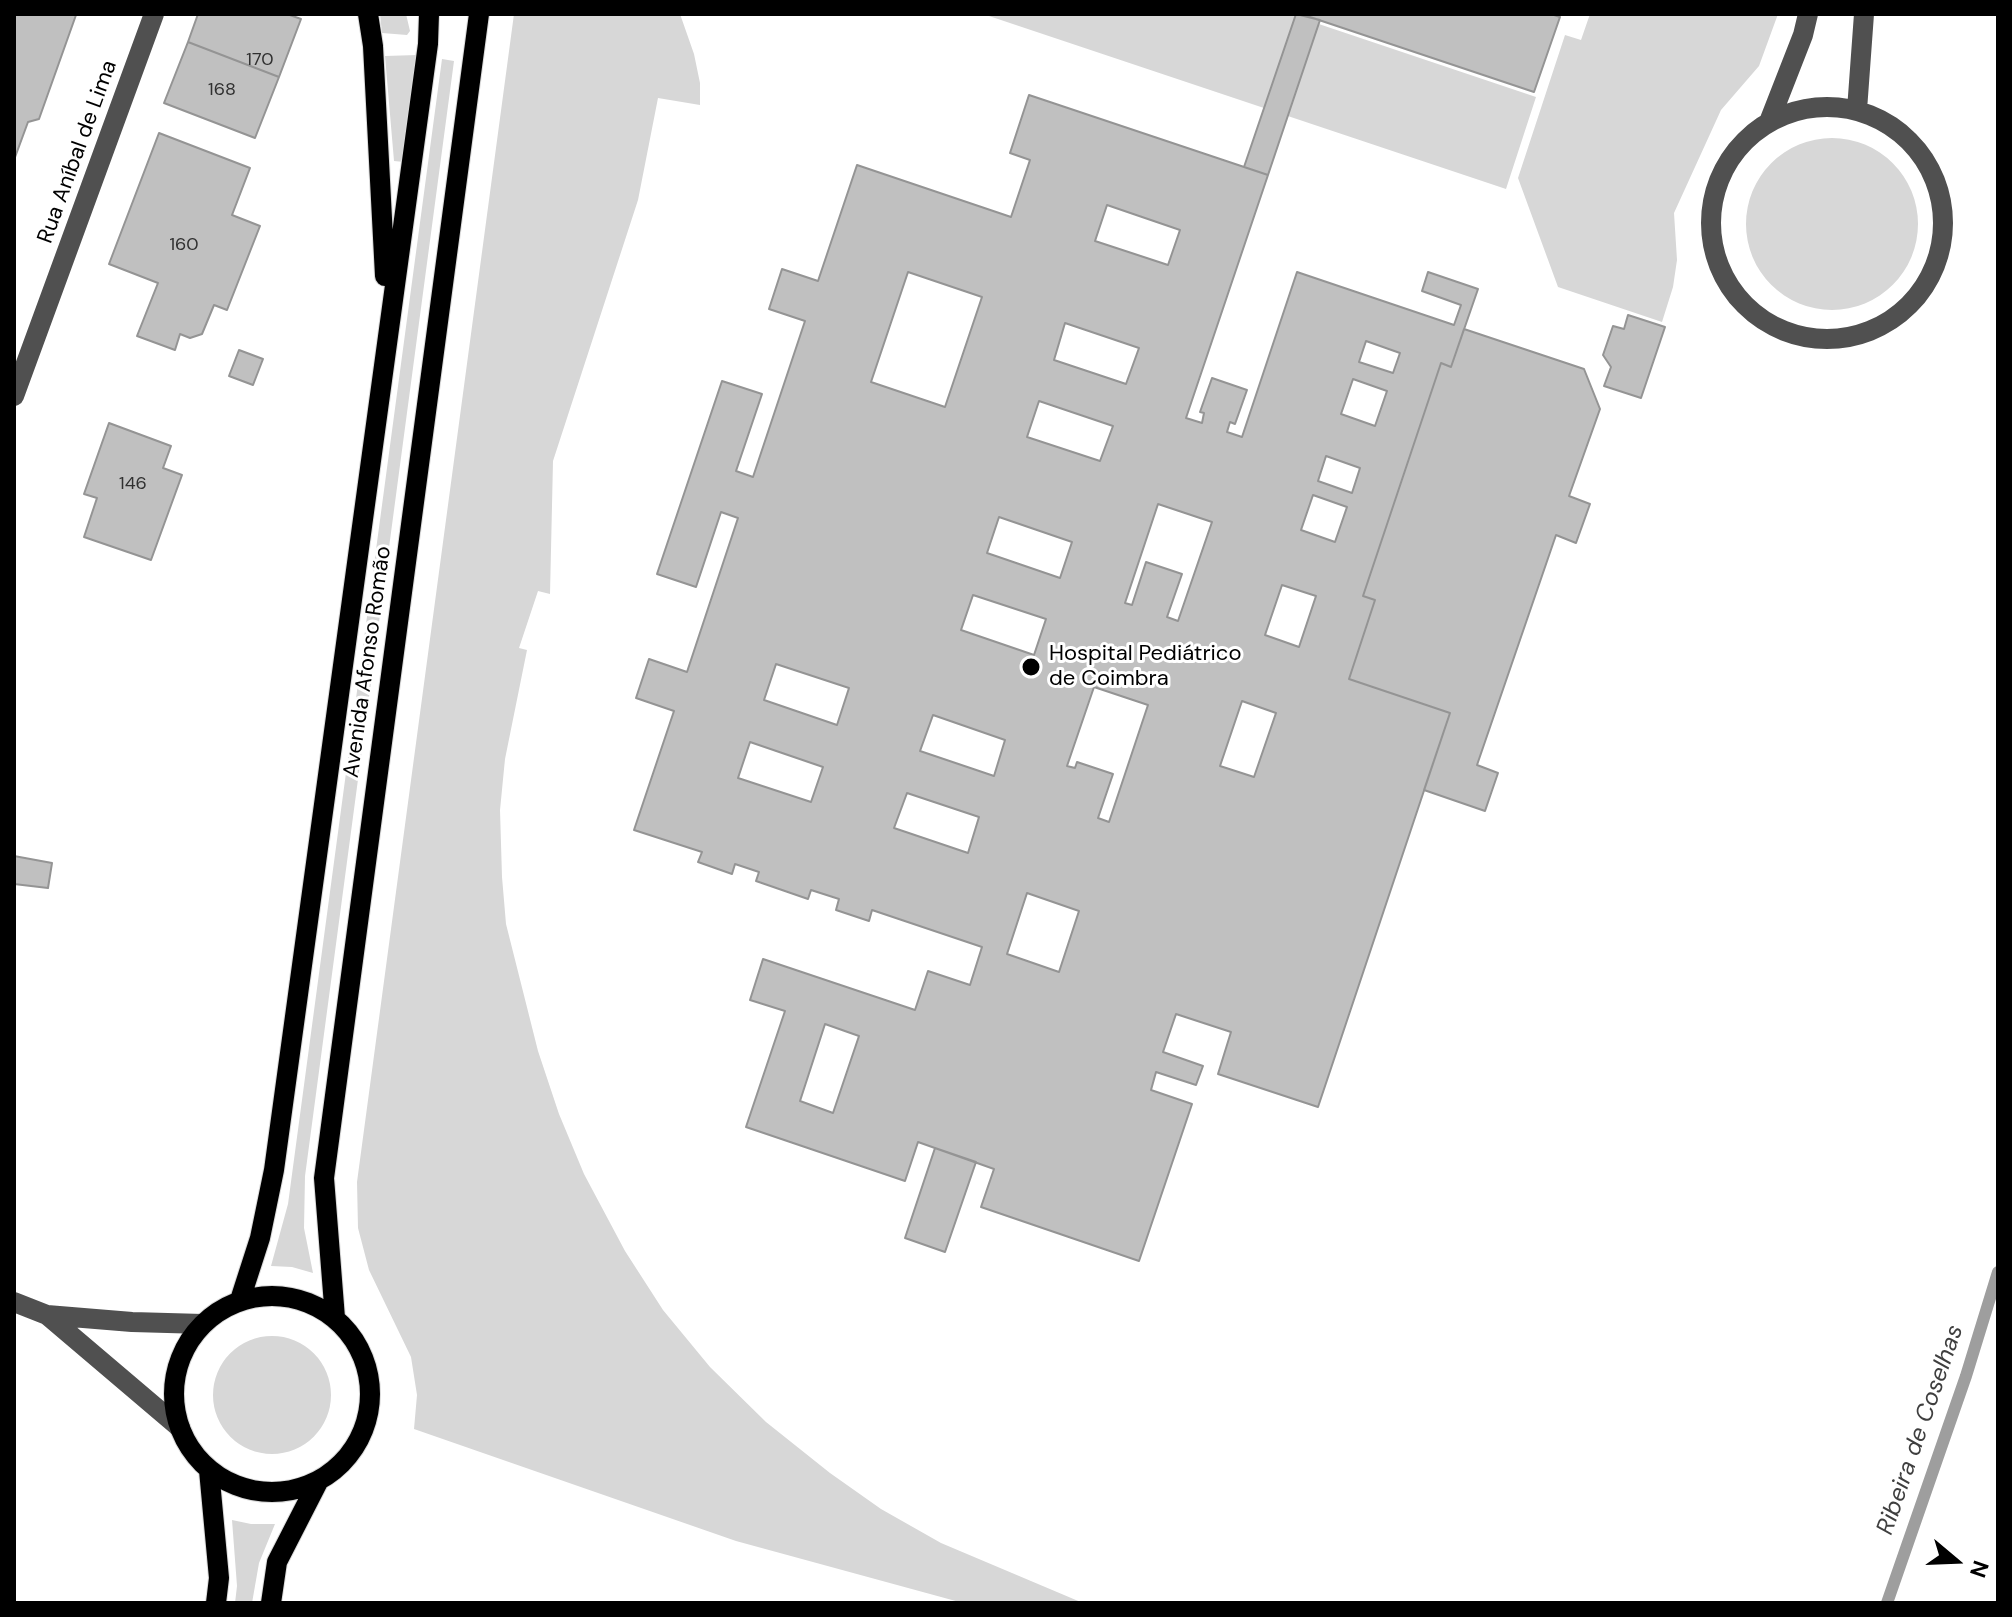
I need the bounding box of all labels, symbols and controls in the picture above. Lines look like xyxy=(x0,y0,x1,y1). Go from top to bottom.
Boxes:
house number: 170 xyxy=(246,49,274,71)
street label: Rua Aníbal de Lima xyxy=(33,57,123,247)
house number: 168 xyxy=(208,79,236,101)
house number: 160 xyxy=(169,234,199,256)
house number: 146 xyxy=(119,473,147,495)
street label: Avenida Afonso Romão xyxy=(339,545,397,779)
place label: Hospital Pediátrico de Coimbra xyxy=(1049,641,1241,692)
marker: Hospital Pediátrico de Coimbra xyxy=(1020,656,1042,678)
water label: Ribeira de Coselhas xyxy=(1872,1321,1970,1539)
north arrow xyxy=(1916,1521,1996,1601)
text: N xyxy=(1963,1557,1995,1581)

